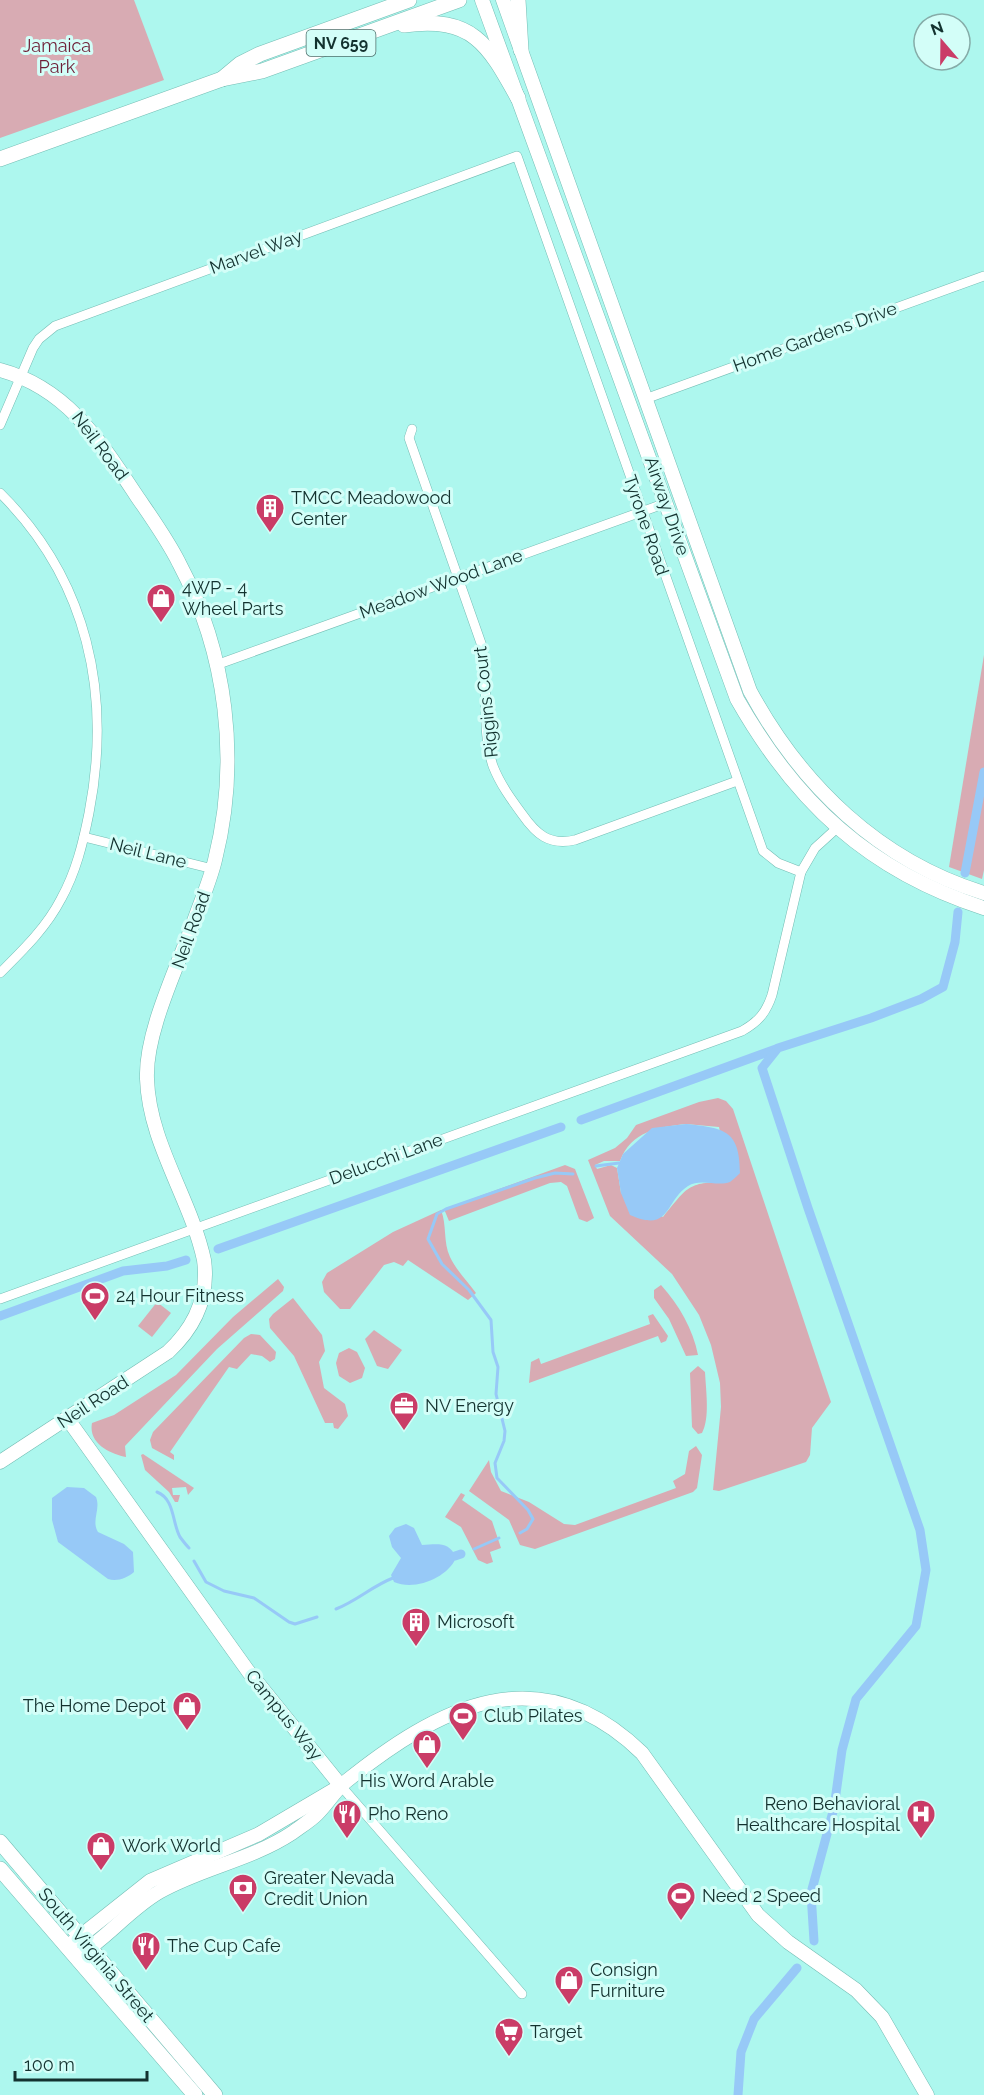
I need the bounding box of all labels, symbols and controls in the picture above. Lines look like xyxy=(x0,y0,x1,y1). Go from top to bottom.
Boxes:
north arrow xyxy=(912,12,972,72)
text: N xyxy=(928,17,946,39)
road number: NV 659 xyxy=(306,30,376,56)
park label: Jamaica Park xyxy=(23,35,91,77)
street label: Marvel Way xyxy=(207,225,305,278)
street label: Home Gardens Drive xyxy=(730,297,900,376)
street label: Neil Road xyxy=(68,407,133,484)
street label: Airway Drive xyxy=(641,454,694,558)
street label: Tyrone Road xyxy=(619,472,673,578)
place label: TMCC Meadowood Center xyxy=(291,487,451,529)
building icon: TMCC Meadowood Center xyxy=(254,492,286,534)
street label: Meadow Wood Lane xyxy=(356,544,526,623)
place label: 4WP - 4 Wheel Parts xyxy=(182,577,284,619)
shop icon: 4WP - 4 Wheel Parts xyxy=(145,582,177,624)
street label: Riggins Court xyxy=(469,645,502,759)
street label: Neil Lane xyxy=(107,833,189,872)
street label: Neil Road xyxy=(167,888,214,971)
street label: Delucchi Lane xyxy=(326,1128,446,1189)
sports icon: 24 Hour Fitness xyxy=(79,1280,111,1322)
place label: 24 Hour Fitness xyxy=(116,1285,244,1306)
street label: Neil Road xyxy=(53,1371,132,1432)
office icon: NV Energy xyxy=(388,1390,420,1432)
place label: NV Energy xyxy=(425,1395,514,1416)
building icon: Microsoft xyxy=(400,1606,432,1648)
place label: Microsoft xyxy=(437,1611,515,1632)
street label: Campus Way xyxy=(242,1665,327,1764)
shop icon: The Home Depot xyxy=(171,1690,203,1732)
place label: The Home Depot xyxy=(23,1695,166,1716)
sports icon: Club Pilates xyxy=(447,1700,479,1742)
place label: Club Pilates xyxy=(484,1705,583,1726)
shop icon: His Word Arable xyxy=(411,1728,443,1770)
place label: His Word Arable xyxy=(360,1770,495,1791)
place label: Reno Behavioral Healthcare Hospital xyxy=(736,1793,900,1835)
restaurant icon: Pho Reno xyxy=(331,1798,363,1840)
hospital icon: Reno Behavioral Healthcare Hospital xyxy=(905,1798,937,1840)
place label: Pho Reno xyxy=(368,1803,449,1824)
shop icon: Work World xyxy=(85,1830,117,1872)
place label: Work World xyxy=(122,1835,221,1856)
place label: Greater Nevada Credit Union xyxy=(264,1867,394,1909)
bank icon: Greater Nevada Credit Union xyxy=(227,1872,259,1914)
sports icon: Need 2 Speed xyxy=(665,1880,697,1922)
street label: South Virginia Street xyxy=(34,1883,159,2026)
place label: Need 2 Speed xyxy=(702,1885,821,1906)
restaurant icon: The Cup Cafe xyxy=(130,1930,162,1972)
place label: The Cup Cafe xyxy=(167,1935,281,1956)
place label: Consign Furniture xyxy=(590,1959,665,2001)
shop icon: Consign Furniture xyxy=(553,1964,585,2006)
supermarket icon: Target xyxy=(493,2016,525,2058)
place label: Target xyxy=(530,2021,583,2042)
scale bar xyxy=(15,2044,147,2082)
text: 100 m xyxy=(24,2054,75,2075)

